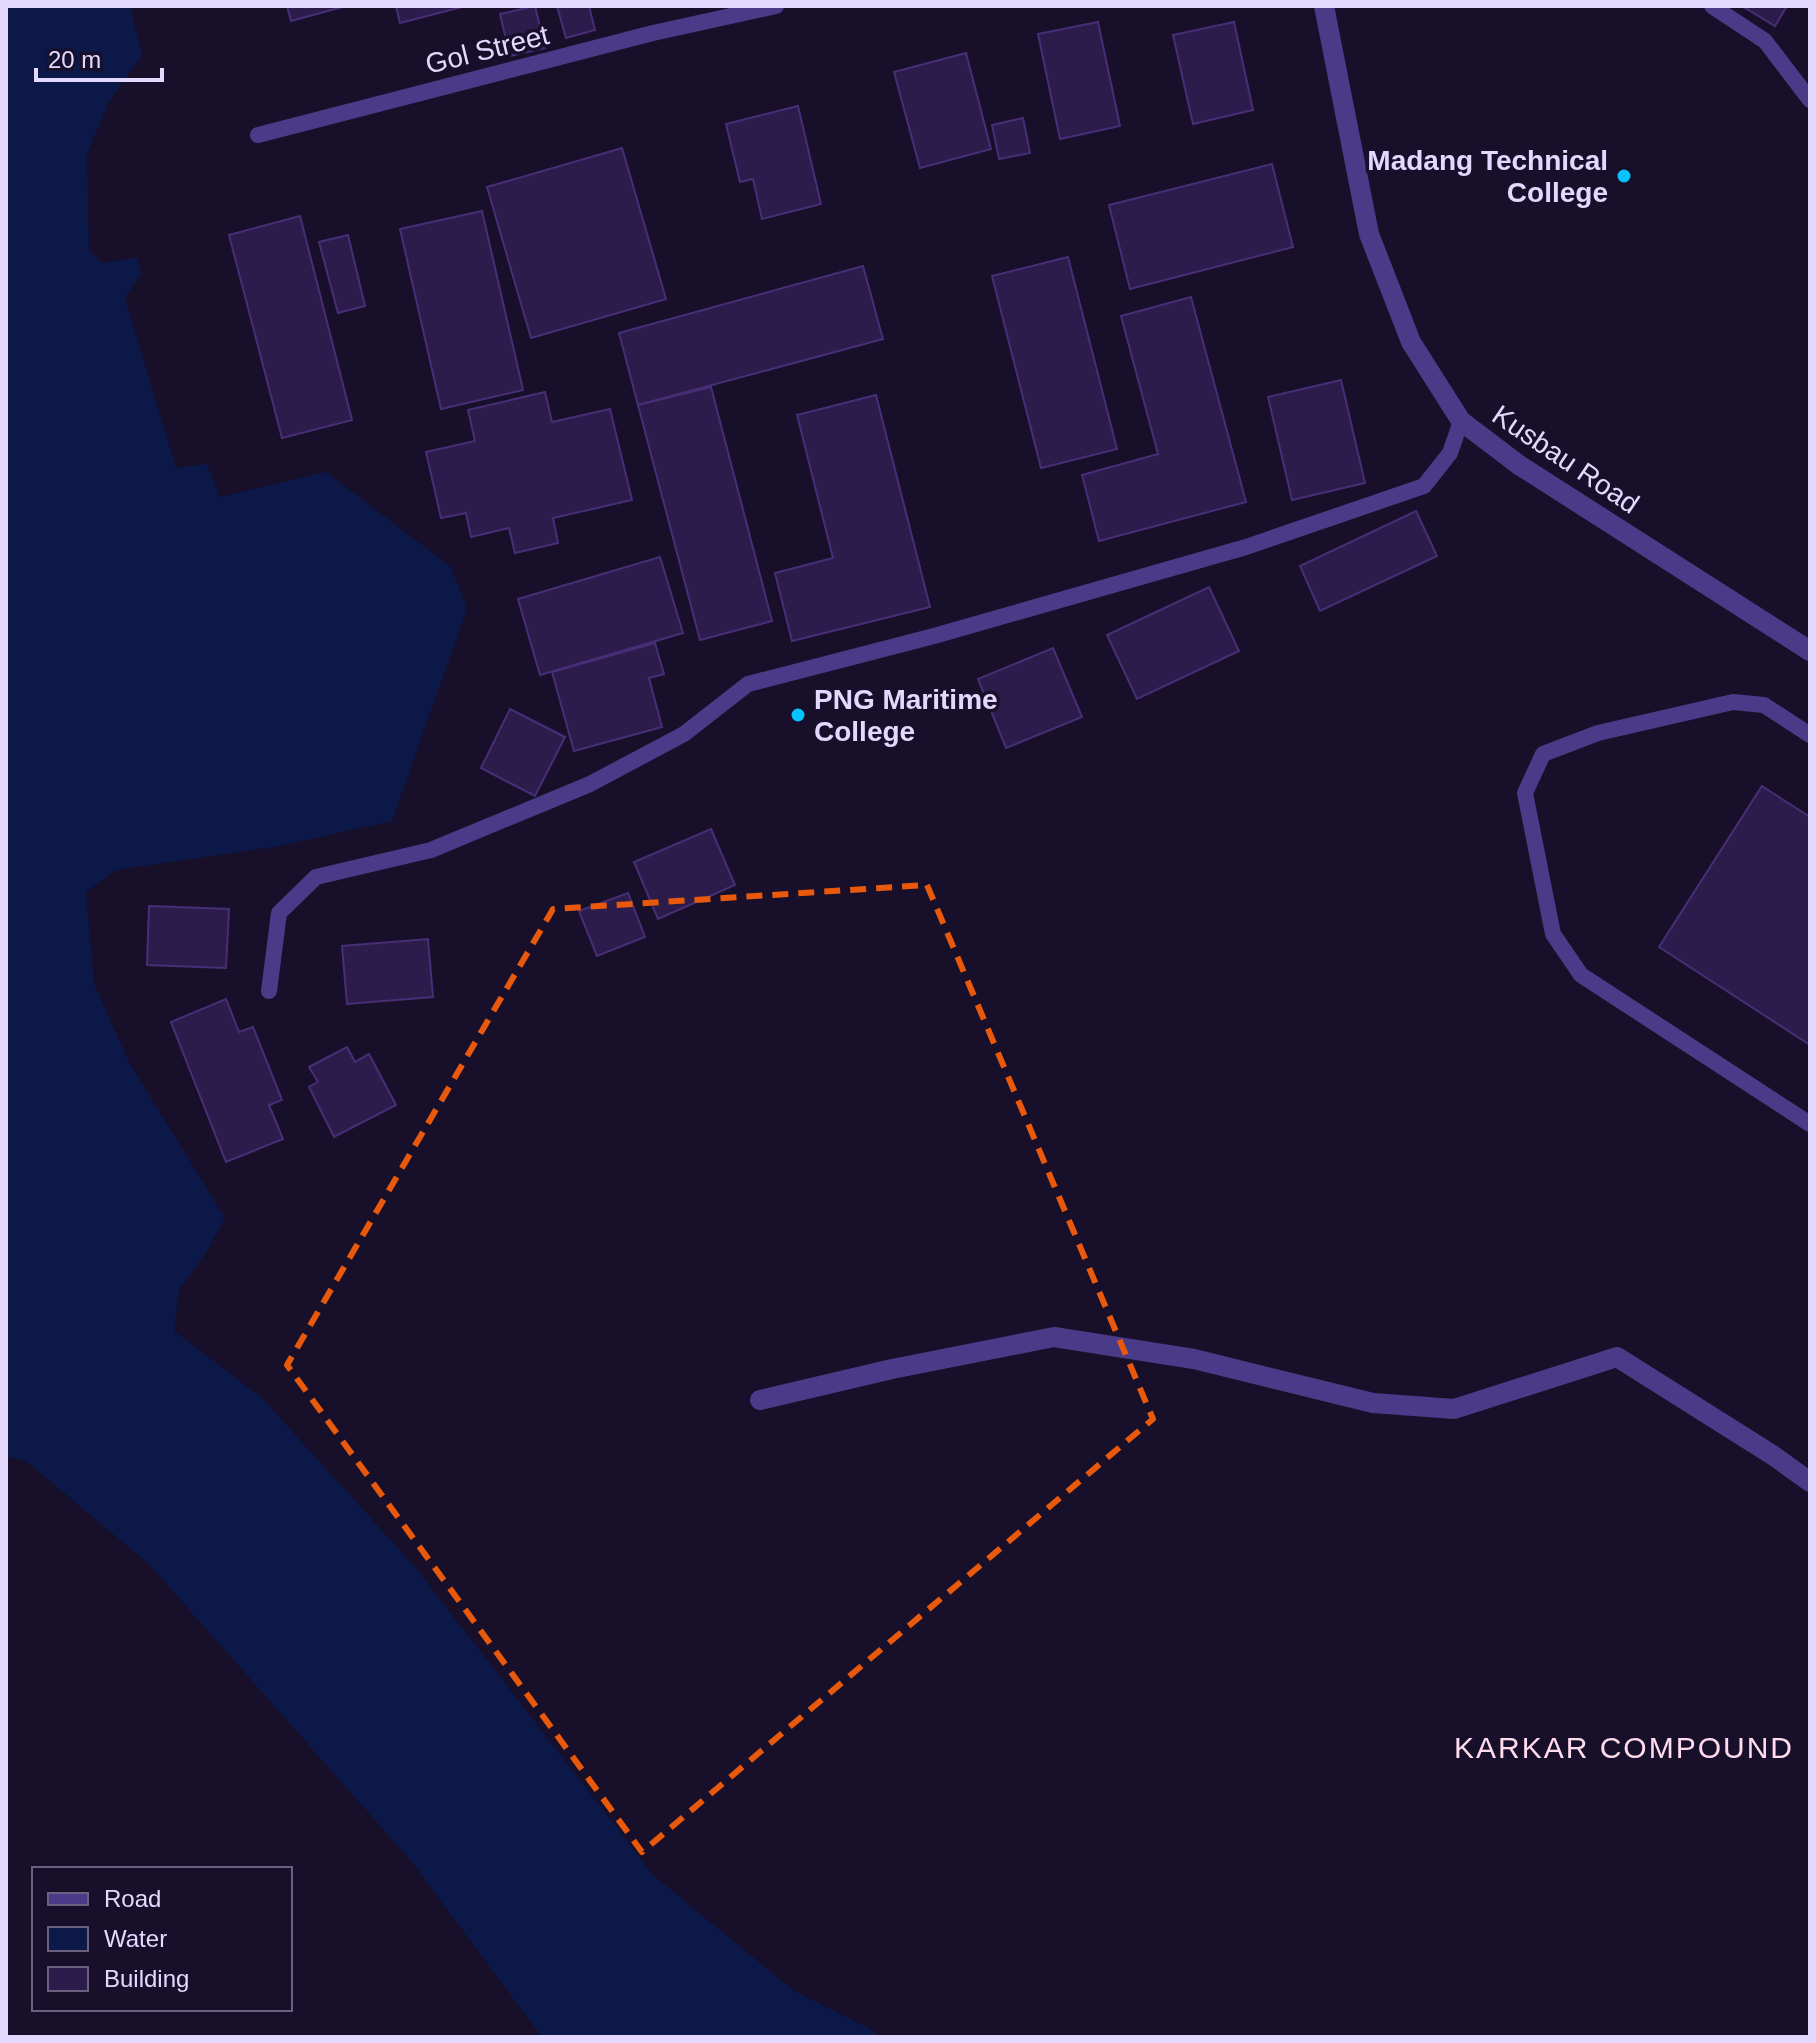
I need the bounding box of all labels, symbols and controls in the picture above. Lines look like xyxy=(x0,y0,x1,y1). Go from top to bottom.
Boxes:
street label: Gol Street xyxy=(422,19,552,80)
scale bar xyxy=(36,32,162,82)
text: 20 m xyxy=(48,46,101,73)
place label: Madang Technical College xyxy=(1367,145,1608,208)
marker: Madang Technical College xyxy=(1615,167,1633,185)
street label: Kusbau Road xyxy=(1487,399,1645,520)
place label: PNG Maritime College xyxy=(814,684,998,747)
marker: PNG Maritime College xyxy=(789,706,807,724)
district label: KARKAR COMPOUND xyxy=(1454,1731,1794,1764)
legend xyxy=(32,1867,292,2011)
text: Road xyxy=(104,1885,161,1912)
text: Water xyxy=(104,1925,167,1952)
text: Building xyxy=(104,1965,189,1992)

